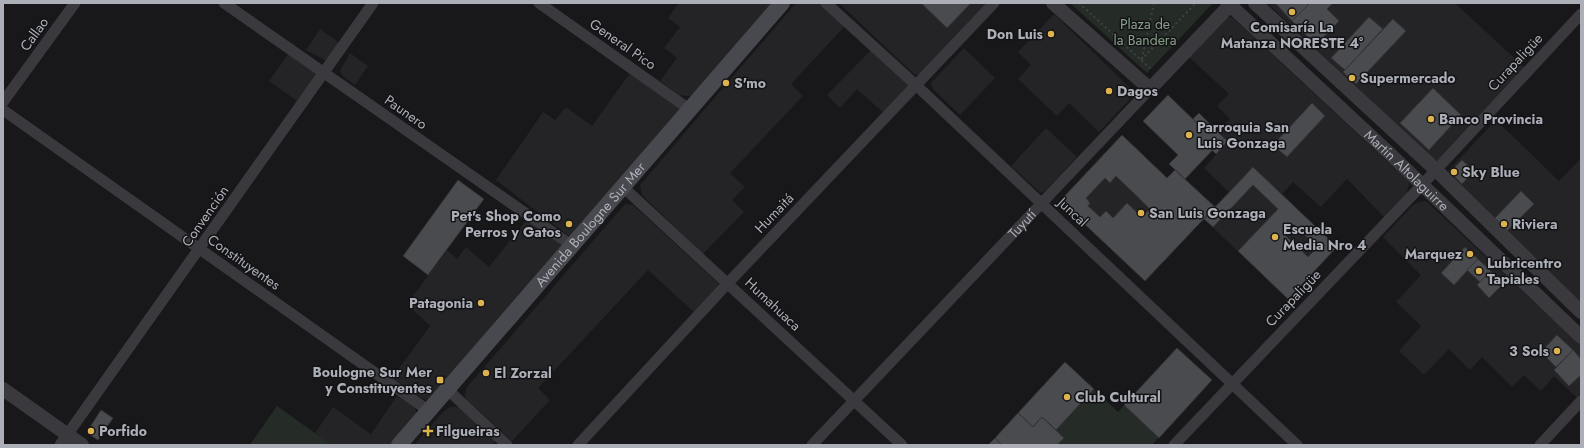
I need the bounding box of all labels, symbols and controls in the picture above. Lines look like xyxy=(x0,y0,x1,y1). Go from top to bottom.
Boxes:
marker: Comisaría La Matanza NORESTE 4° xyxy=(1287,7,1297,17)
street label: Callao xyxy=(15,13,53,55)
street label: General Pico xyxy=(586,14,661,75)
park label: Plaza de la Bandera xyxy=(1114,14,1176,50)
place label: Comisaría La Matanza NORESTE 4° xyxy=(1221,17,1363,53)
place label: Don Luis xyxy=(987,24,1044,44)
marker: Don Luis xyxy=(1046,29,1056,39)
street label: Curapaligüe xyxy=(1483,29,1547,95)
place label: Supermercado xyxy=(1360,68,1456,88)
place label: S'mo xyxy=(734,73,766,93)
marker: Supermercado xyxy=(1347,73,1357,83)
marker: S'mo xyxy=(721,78,731,88)
place label: Dagos xyxy=(1117,81,1159,101)
marker: Dagos xyxy=(1104,86,1114,96)
street label: Paunero xyxy=(381,90,432,134)
place label: Banco Provincia xyxy=(1439,109,1543,129)
marker: Banco Provincia xyxy=(1426,114,1436,124)
place label: Parroquia San Luis Gonzaga xyxy=(1197,117,1289,153)
street label: Martín Altolaguirre xyxy=(1360,125,1454,216)
marker: Parroquia San Luis Gonzaga xyxy=(1184,130,1194,140)
street label: Avenida Boulogne Sur Mer xyxy=(530,157,650,291)
place label: Sky Blue xyxy=(1462,162,1520,182)
marker: Sky Blue xyxy=(1449,167,1459,177)
street label: Convención xyxy=(177,181,233,251)
street label: Humaitá xyxy=(750,188,798,238)
street label: Juncal xyxy=(1052,191,1093,231)
place label: San Luis Gonzaga xyxy=(1149,203,1266,223)
street label: Tuyutí xyxy=(1003,204,1042,243)
place label: Pet's Shop Como Perros y Gatos xyxy=(451,206,562,242)
marker: San Luis Gonzaga xyxy=(1136,208,1146,218)
place label: Riviera xyxy=(1512,214,1558,234)
marker: Pet's Shop Como Perros y Gatos xyxy=(564,219,574,229)
place label: Escuela Media Nro 4 xyxy=(1283,219,1367,255)
marker: Riviera xyxy=(1499,219,1509,229)
street label: Constituyentes xyxy=(204,230,285,295)
marker: Escuela Media Nro 4 xyxy=(1270,232,1280,242)
place label: Marquez xyxy=(1405,244,1463,264)
marker: Marquez xyxy=(1465,249,1475,259)
place label: Lubricentro Tapiales xyxy=(1487,253,1562,289)
street label: Curapaligüe xyxy=(1261,265,1325,331)
marker: Lubricentro Tapiales xyxy=(1474,266,1484,276)
street label: Humahuaca xyxy=(741,273,805,335)
place label: Patagonia xyxy=(409,293,473,313)
marker: Patagonia xyxy=(476,298,486,308)
place label: 3 Sols xyxy=(1509,341,1550,361)
marker: 3 Sols xyxy=(1552,346,1562,356)
place label: Boulogne Sur Mer y Constituyentes xyxy=(313,362,433,398)
place label: El Zorzal xyxy=(494,363,552,383)
marker: El Zorzal xyxy=(481,368,491,378)
marker: Boulogne Sur Mer y Constituyentes xyxy=(435,375,445,385)
place label: Club Cultural xyxy=(1075,387,1161,407)
marker: Club Cultural xyxy=(1062,392,1072,402)
place label: Porfido xyxy=(99,421,147,441)
place label: Filgueiras xyxy=(436,421,500,441)
marker: Porfido xyxy=(86,426,96,436)
marker: Filgueiras xyxy=(423,426,433,436)

